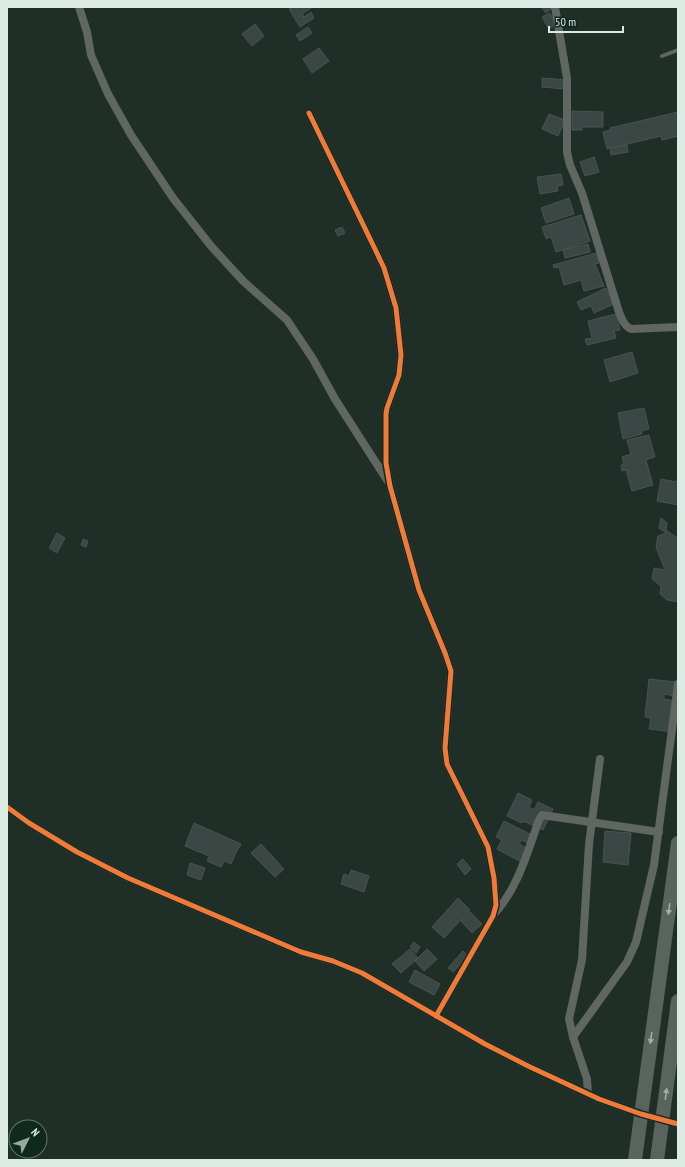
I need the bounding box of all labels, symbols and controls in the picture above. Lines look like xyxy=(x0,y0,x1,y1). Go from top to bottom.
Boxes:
scale bar xyxy=(549,8,623,34)
text: 50 m xyxy=(555,14,576,29)
one-way arrow xyxy=(666,903,672,915)
one-way arrow xyxy=(648,1032,654,1044)
one-way arrow xyxy=(663,1088,669,1100)
north arrow xyxy=(8,1119,48,1159)
text: N xyxy=(28,1125,43,1139)

